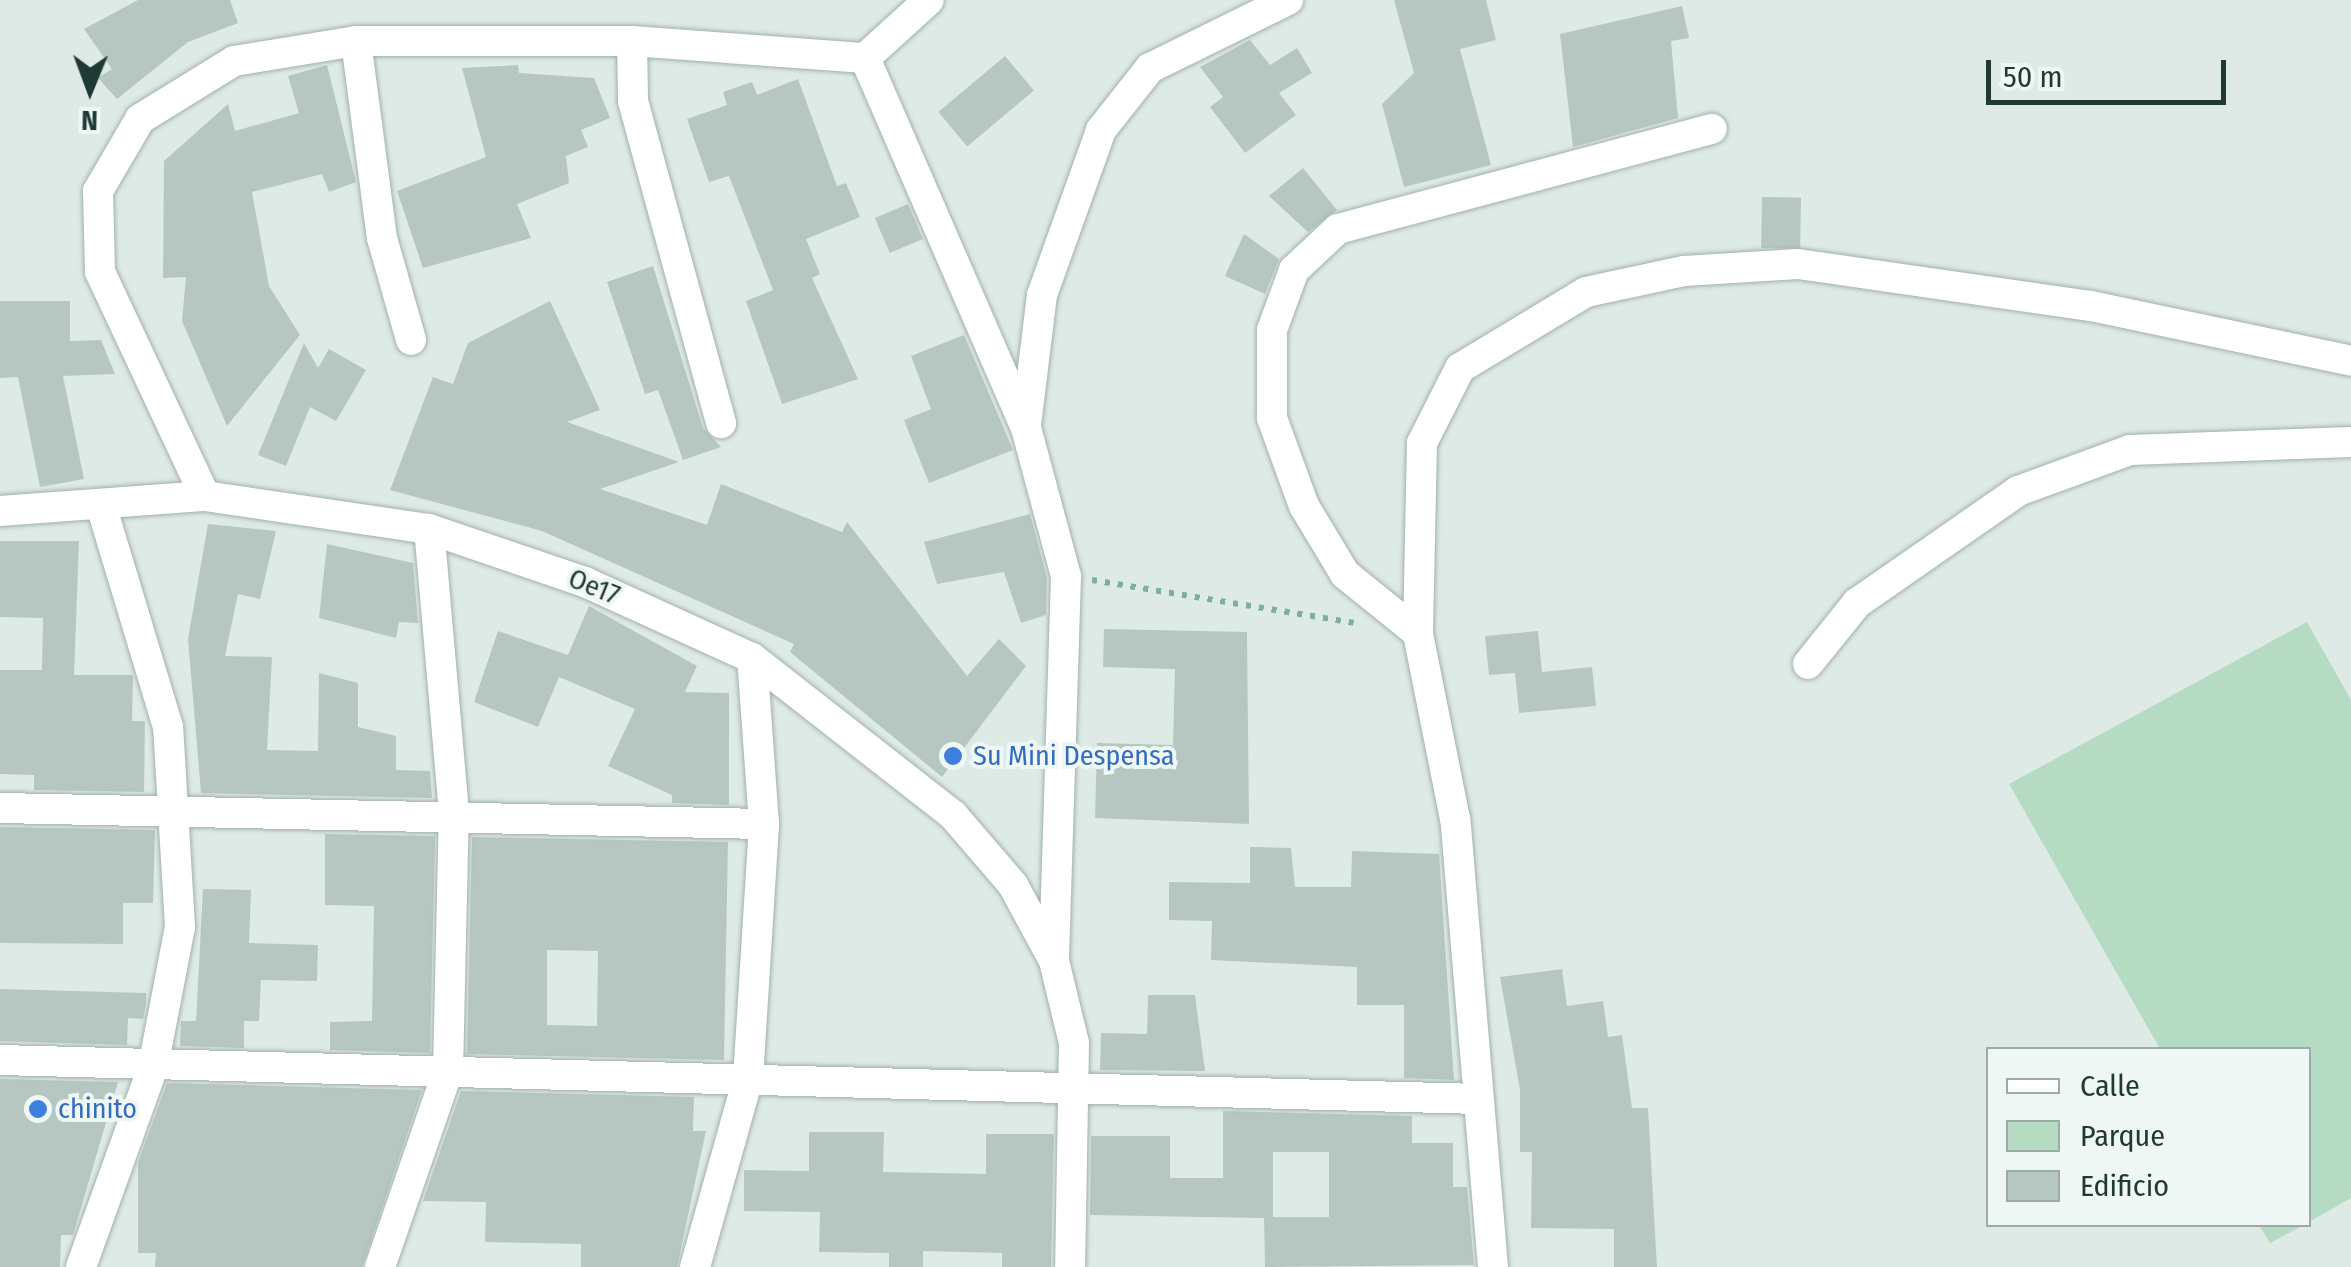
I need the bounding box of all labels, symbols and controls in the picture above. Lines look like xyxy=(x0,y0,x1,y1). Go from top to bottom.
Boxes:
north arrow xyxy=(40,40,140,140)
scale bar xyxy=(1991,40,2231,102)
text: 50 m xyxy=(2003,59,2063,95)
text: N xyxy=(81,104,98,137)
street label: Oe17 xyxy=(563,562,625,612)
place label: Su Mini Despensa xyxy=(973,739,1174,773)
marker: Su Mini Despensa xyxy=(942,745,964,767)
legend xyxy=(1986,1047,2311,1227)
text: Calle xyxy=(2080,1068,2140,1104)
place label: chinito xyxy=(58,1092,137,1126)
marker: chinito xyxy=(27,1098,49,1120)
text: Parque xyxy=(2080,1118,2165,1154)
text: Edificio xyxy=(2080,1168,2169,1204)

